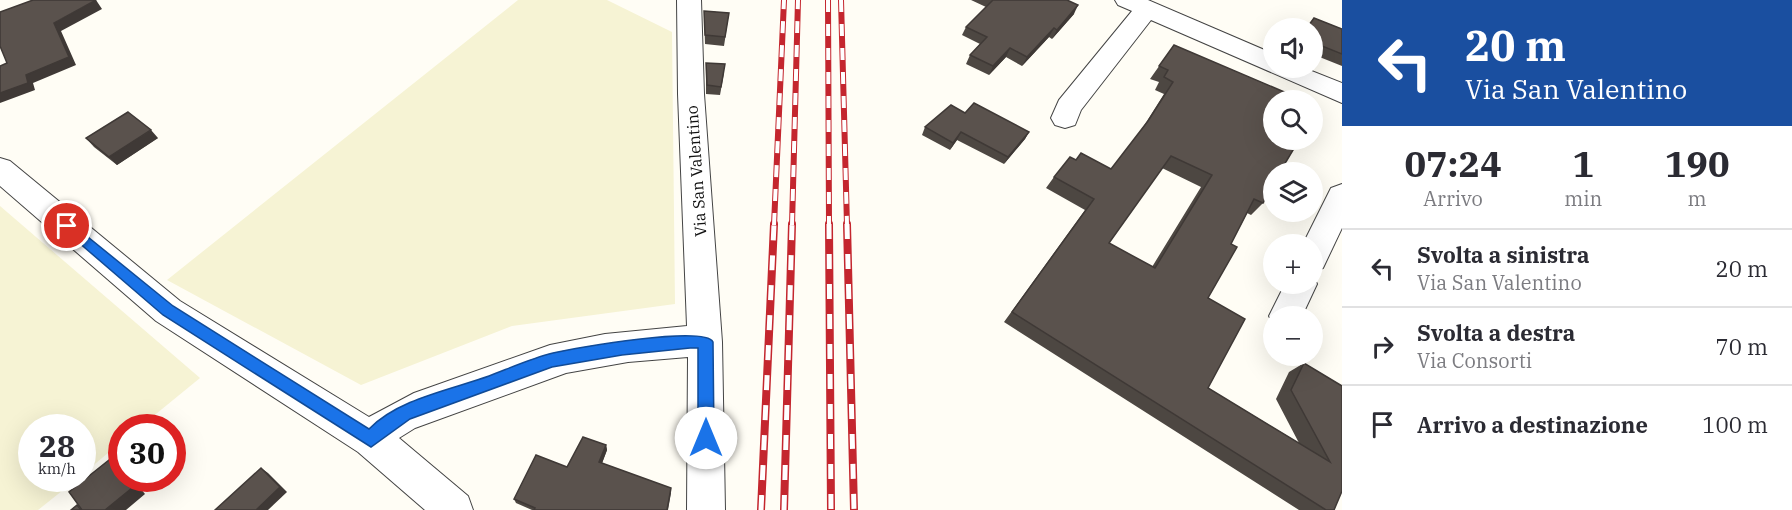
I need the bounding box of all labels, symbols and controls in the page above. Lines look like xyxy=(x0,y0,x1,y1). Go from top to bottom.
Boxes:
map controls xyxy=(1263,18,1323,366)
button: sound xyxy=(1263,18,1323,78)
text: 20 m xyxy=(1465,18,1566,73)
icon: left xyxy=(1366,24,1444,102)
text: Via San Valentino xyxy=(1465,71,1687,106)
button: search xyxy=(1263,90,1323,150)
street label: Via San Valentino xyxy=(681,105,711,237)
text: 07:24 xyxy=(1404,140,1502,187)
text: 1 xyxy=(1572,140,1594,187)
text: 190 xyxy=(1665,140,1730,187)
button: layers xyxy=(1263,162,1323,222)
text: Arrivo xyxy=(1423,185,1483,212)
text: min xyxy=(1564,185,1602,212)
text: m xyxy=(1688,185,1707,212)
pin xyxy=(41,200,92,251)
icon: arrive xyxy=(50,209,83,242)
button: + xyxy=(1263,234,1323,294)
text: Svolta a sinistra xyxy=(1417,240,1590,269)
icon: left xyxy=(1366,252,1399,285)
text: 20 m xyxy=(1716,254,1768,283)
text: Via San Valentino xyxy=(1417,269,1582,296)
button: − xyxy=(1263,306,1323,366)
text: Svolta a destra xyxy=(1417,318,1575,347)
icon: right xyxy=(1366,330,1399,363)
text: 70 m xyxy=(1716,332,1768,361)
text: Via Consorti xyxy=(1417,347,1532,374)
position arrow xyxy=(674,406,738,470)
icon: arrive xyxy=(1366,408,1399,441)
text: Arrivo a destinazione xyxy=(1417,410,1648,439)
text: 100 m xyxy=(1702,410,1768,439)
speed limit sign: 30 xyxy=(108,414,186,492)
text: 28 xyxy=(39,426,75,465)
text: km/h xyxy=(38,459,76,478)

